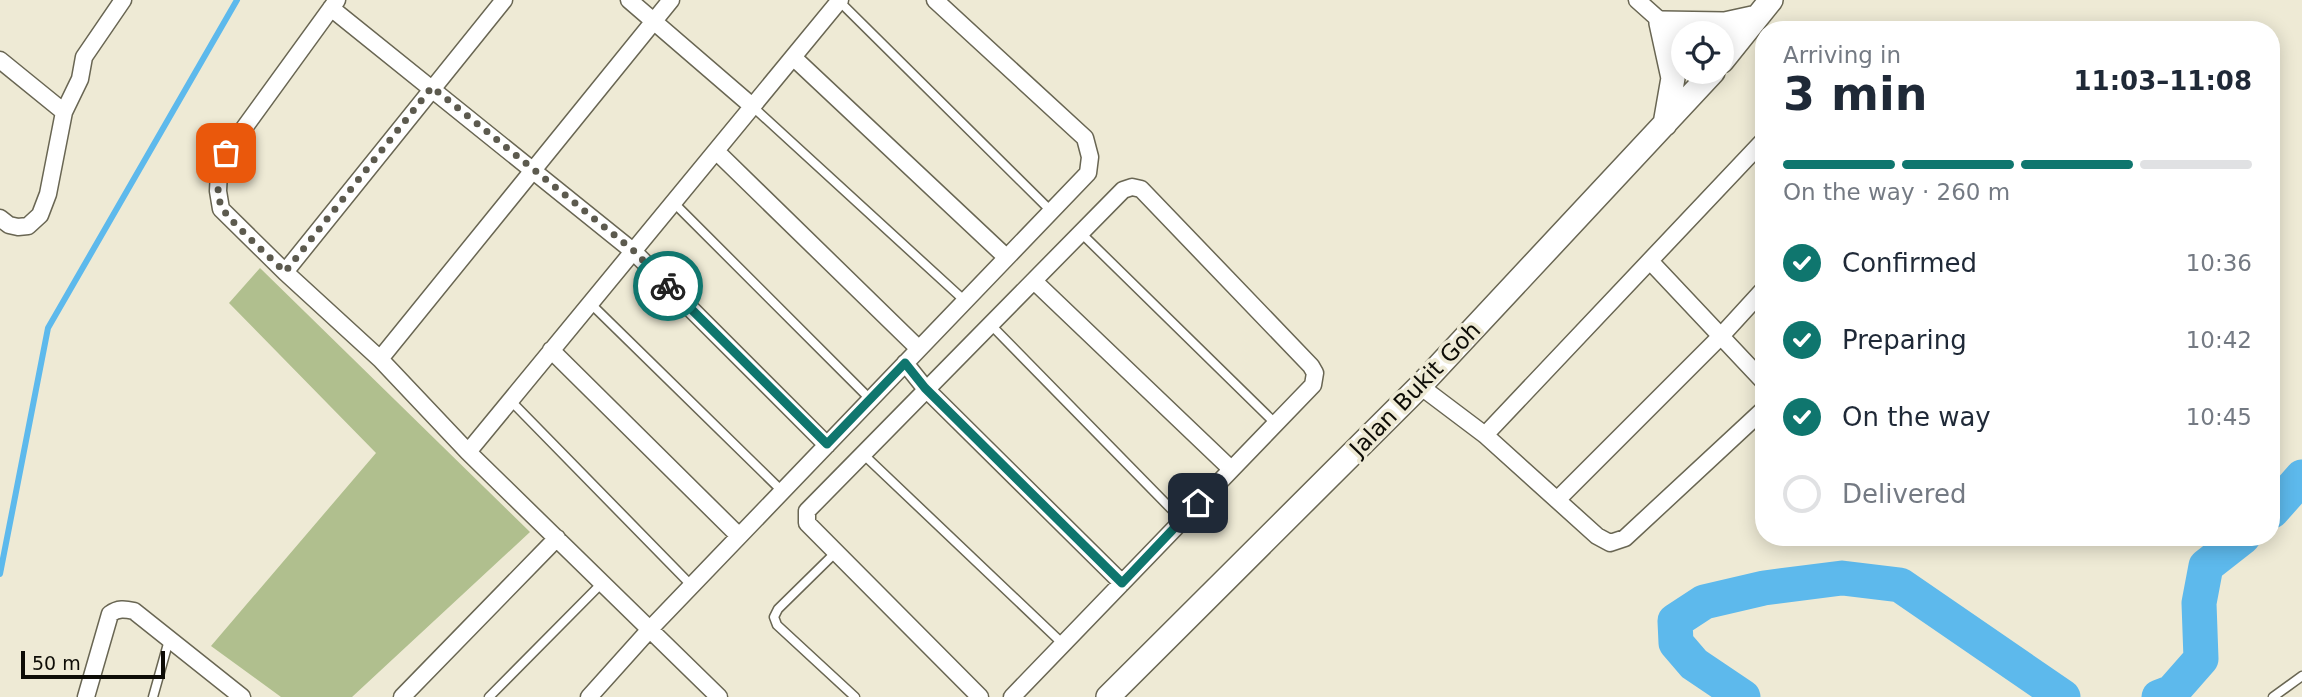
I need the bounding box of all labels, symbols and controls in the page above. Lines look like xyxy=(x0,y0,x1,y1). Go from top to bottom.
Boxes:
map controls xyxy=(1671,21,1734,84)
button: locate xyxy=(1671,21,1734,84)
text: Arriving in xyxy=(1783,42,1901,68)
text: 11:03–11:08 xyxy=(2073,66,2252,96)
text: 3 min xyxy=(1783,67,1927,121)
pin xyxy=(196,123,256,183)
icon: bag xyxy=(207,134,245,172)
text: On the way · 260 m xyxy=(1783,179,2010,205)
icon: check xyxy=(1783,244,1821,282)
text: Confirmed xyxy=(1842,248,1977,278)
text: 10:36 xyxy=(2186,250,2252,276)
courier xyxy=(633,251,703,321)
icon: bike xyxy=(649,267,687,305)
street label: Jalan Bukit Goh xyxy=(1343,317,1486,463)
icon: check xyxy=(1783,321,1821,359)
text: Preparing xyxy=(1842,325,1967,355)
text: 10:42 xyxy=(2186,327,2252,353)
icon: check xyxy=(1783,398,1821,436)
text: On the way xyxy=(1842,402,1991,432)
text: 10:45 xyxy=(2186,404,2252,430)
pin xyxy=(1168,473,1228,533)
text: Delivered xyxy=(1842,479,1966,509)
icon: home xyxy=(1179,484,1217,522)
scale bar xyxy=(21,648,164,680)
text: 50 m xyxy=(32,652,81,674)

